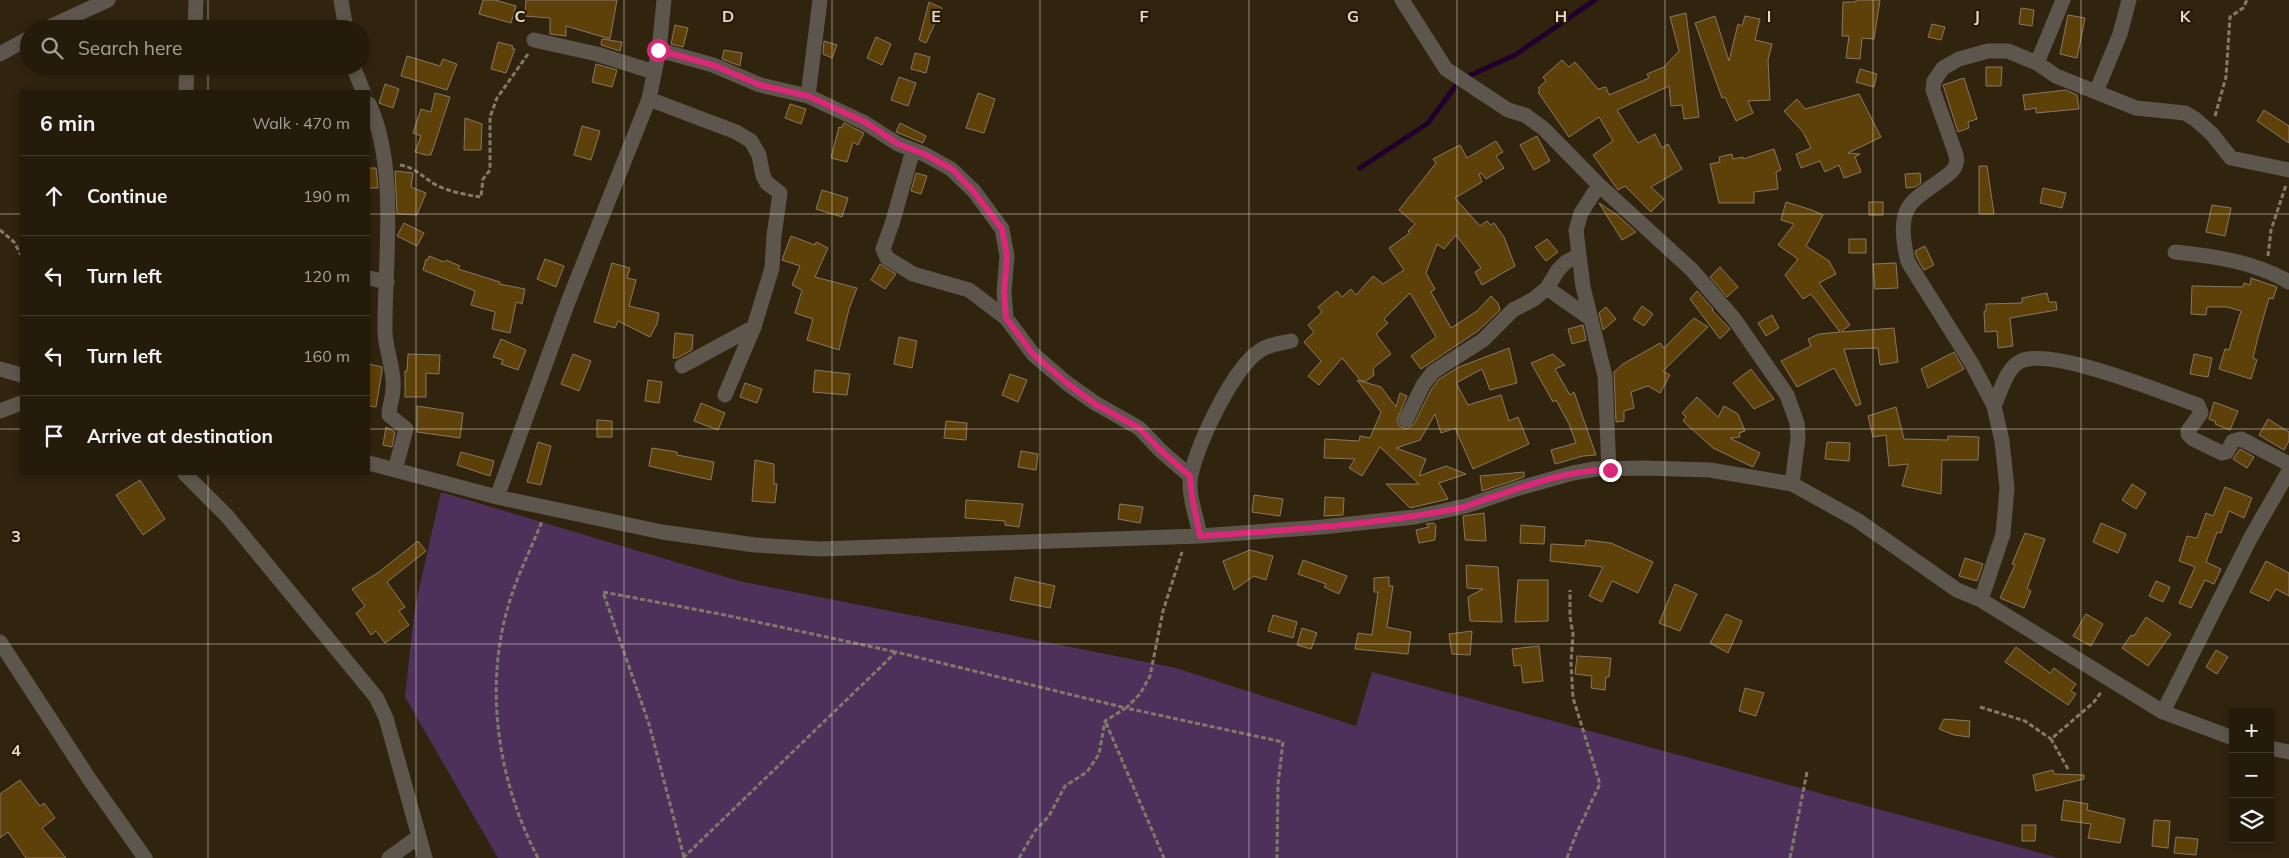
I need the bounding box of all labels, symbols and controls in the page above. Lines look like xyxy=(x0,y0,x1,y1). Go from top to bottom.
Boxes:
text: C xyxy=(515,6,526,26)
text: D xyxy=(722,6,734,26)
text: E xyxy=(931,6,941,26)
text: F xyxy=(1139,6,1149,26)
text: G xyxy=(1347,6,1359,26)
text: H xyxy=(1555,6,1567,26)
text: I xyxy=(1767,6,1771,26)
text: J xyxy=(1974,6,1980,26)
text: K xyxy=(2180,6,2192,26)
search box xyxy=(20,20,370,75)
icon: search xyxy=(38,34,66,62)
text: Search here xyxy=(78,36,182,60)
route start xyxy=(647,39,670,62)
text: 6 min xyxy=(40,110,95,136)
text: Walk · 470 m xyxy=(252,113,350,133)
icon: ahead xyxy=(40,182,68,210)
text: Continue xyxy=(87,184,167,208)
text: 190 m xyxy=(303,186,350,206)
icon: left xyxy=(40,262,68,290)
text: Turn left xyxy=(87,264,162,288)
text: 120 m xyxy=(303,266,350,286)
icon: left xyxy=(40,342,68,370)
text: Turn left xyxy=(87,344,162,368)
text: 160 m xyxy=(303,346,350,366)
icon: arrive xyxy=(40,422,68,450)
text: Arrive at destination xyxy=(87,424,273,448)
route end xyxy=(1599,459,1622,482)
text: 3 xyxy=(11,526,21,546)
map controls xyxy=(2229,708,2274,843)
button: + xyxy=(2229,708,2274,753)
text: 4 xyxy=(11,740,21,760)
button: − xyxy=(2229,753,2274,798)
button: layers xyxy=(2229,798,2274,843)

